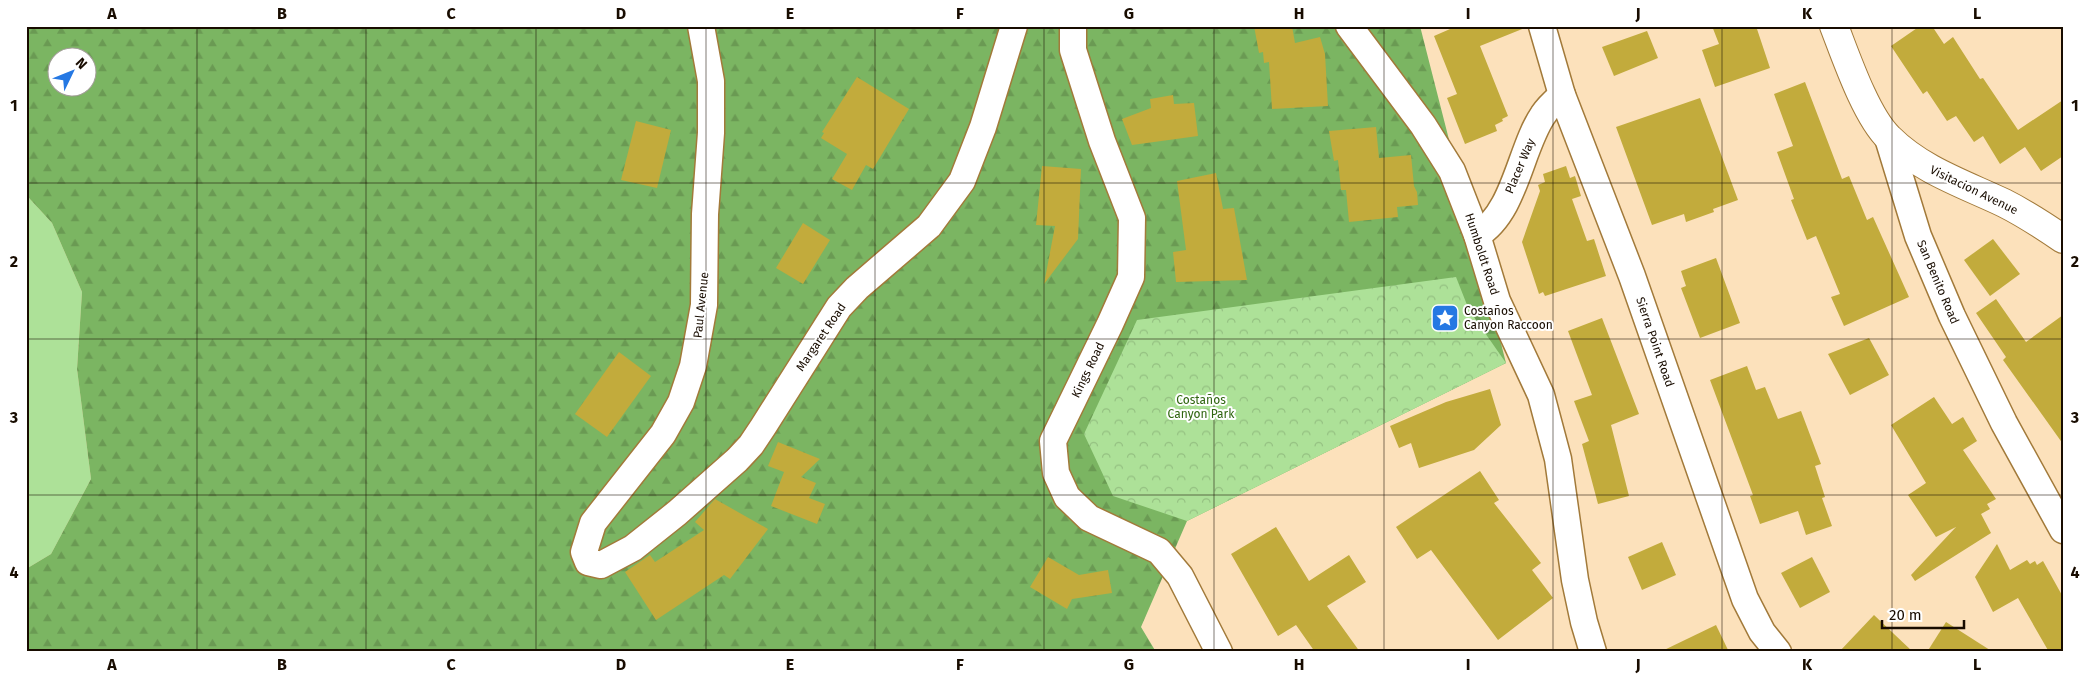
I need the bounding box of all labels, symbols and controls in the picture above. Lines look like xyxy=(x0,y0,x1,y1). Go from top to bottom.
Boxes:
text: A xyxy=(106,4,117,23)
text: B xyxy=(277,4,287,23)
text: C xyxy=(446,4,456,23)
text: D xyxy=(616,4,626,23)
text: E xyxy=(786,4,794,23)
text: F xyxy=(956,4,964,23)
text: G xyxy=(1124,4,1134,23)
text: H xyxy=(1294,4,1304,23)
text: I xyxy=(1466,4,1470,23)
text: J xyxy=(1634,4,1641,23)
text: K xyxy=(1802,4,1813,23)
text: L xyxy=(1973,4,1981,23)
north arrow xyxy=(48,48,98,98)
text: N xyxy=(72,54,91,73)
text: 1 xyxy=(10,96,18,115)
text: 1 xyxy=(2071,96,2079,115)
street label: Placer Way xyxy=(1502,136,1538,196)
street label: Visitacion Avenue xyxy=(1928,163,2020,217)
street label: Humboldt Road xyxy=(1462,211,1502,297)
street label: San Benito Road xyxy=(1914,238,1962,326)
text: 2 xyxy=(10,252,18,271)
text: 2 xyxy=(2071,252,2079,271)
street label: Paul Avenue xyxy=(691,271,711,339)
street label: Sierra Point Road xyxy=(1633,295,1677,389)
street label: Margaret Road xyxy=(793,300,849,374)
place icon: Costaños Canyon Raccoon xyxy=(1430,303,1460,333)
place label: Costaños Canyon Raccoon xyxy=(1464,304,1553,332)
street label: Kings Road xyxy=(1069,340,1107,400)
park label: Costaños Canyon Park xyxy=(1168,393,1235,421)
text: 3 xyxy=(9,408,18,427)
text: 3 xyxy=(2070,408,2079,427)
text: 4 xyxy=(9,563,19,582)
text: 4 xyxy=(2070,563,2080,582)
scale bar xyxy=(1882,598,1964,630)
text: 20 m xyxy=(1889,606,1922,624)
text: A xyxy=(106,655,117,674)
text: B xyxy=(277,655,287,674)
text: C xyxy=(446,655,456,674)
text: D xyxy=(616,655,626,674)
text: E xyxy=(786,655,794,674)
text: F xyxy=(956,655,964,674)
text: G xyxy=(1124,655,1134,674)
text: H xyxy=(1294,655,1304,674)
text: I xyxy=(1466,655,1470,674)
text: J xyxy=(1634,655,1641,674)
text: K xyxy=(1802,655,1813,674)
text: L xyxy=(1973,655,1981,674)

